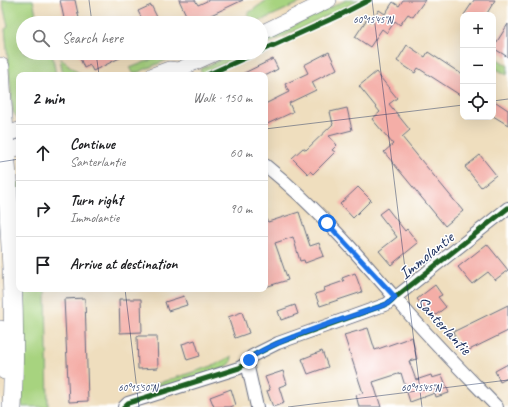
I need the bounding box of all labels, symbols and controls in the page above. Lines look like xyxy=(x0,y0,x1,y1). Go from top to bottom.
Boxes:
map controls xyxy=(460,12,496,120)
button: + xyxy=(460,12,496,48)
text: 60°15'45"N xyxy=(353,13,395,26)
search box xyxy=(16,16,268,60)
icon: search xyxy=(30,27,52,49)
text: Search here xyxy=(62,29,123,48)
button: − xyxy=(460,48,496,84)
button: locate xyxy=(460,84,496,120)
text: 2 min xyxy=(32,88,65,109)
text: Walk · 150 m xyxy=(193,90,252,106)
text: Continue xyxy=(70,135,115,154)
icon: ahead xyxy=(32,142,54,164)
text: 60 m xyxy=(230,145,252,161)
text: Santerlantie xyxy=(70,154,125,170)
text: Turn right xyxy=(70,191,123,210)
icon: right xyxy=(32,198,54,220)
text: 90 m xyxy=(230,201,252,217)
text: Immolantie xyxy=(70,210,119,226)
route start xyxy=(318,214,336,232)
street label: Immolantie xyxy=(395,226,459,284)
icon: arrive xyxy=(32,254,54,276)
text: Arrive at destination xyxy=(70,255,177,274)
street label: Santerlantie xyxy=(411,292,477,360)
route end xyxy=(240,351,258,369)
text: 60°15'50"N xyxy=(118,381,160,394)
text: 60°15'45"N xyxy=(401,381,443,394)

